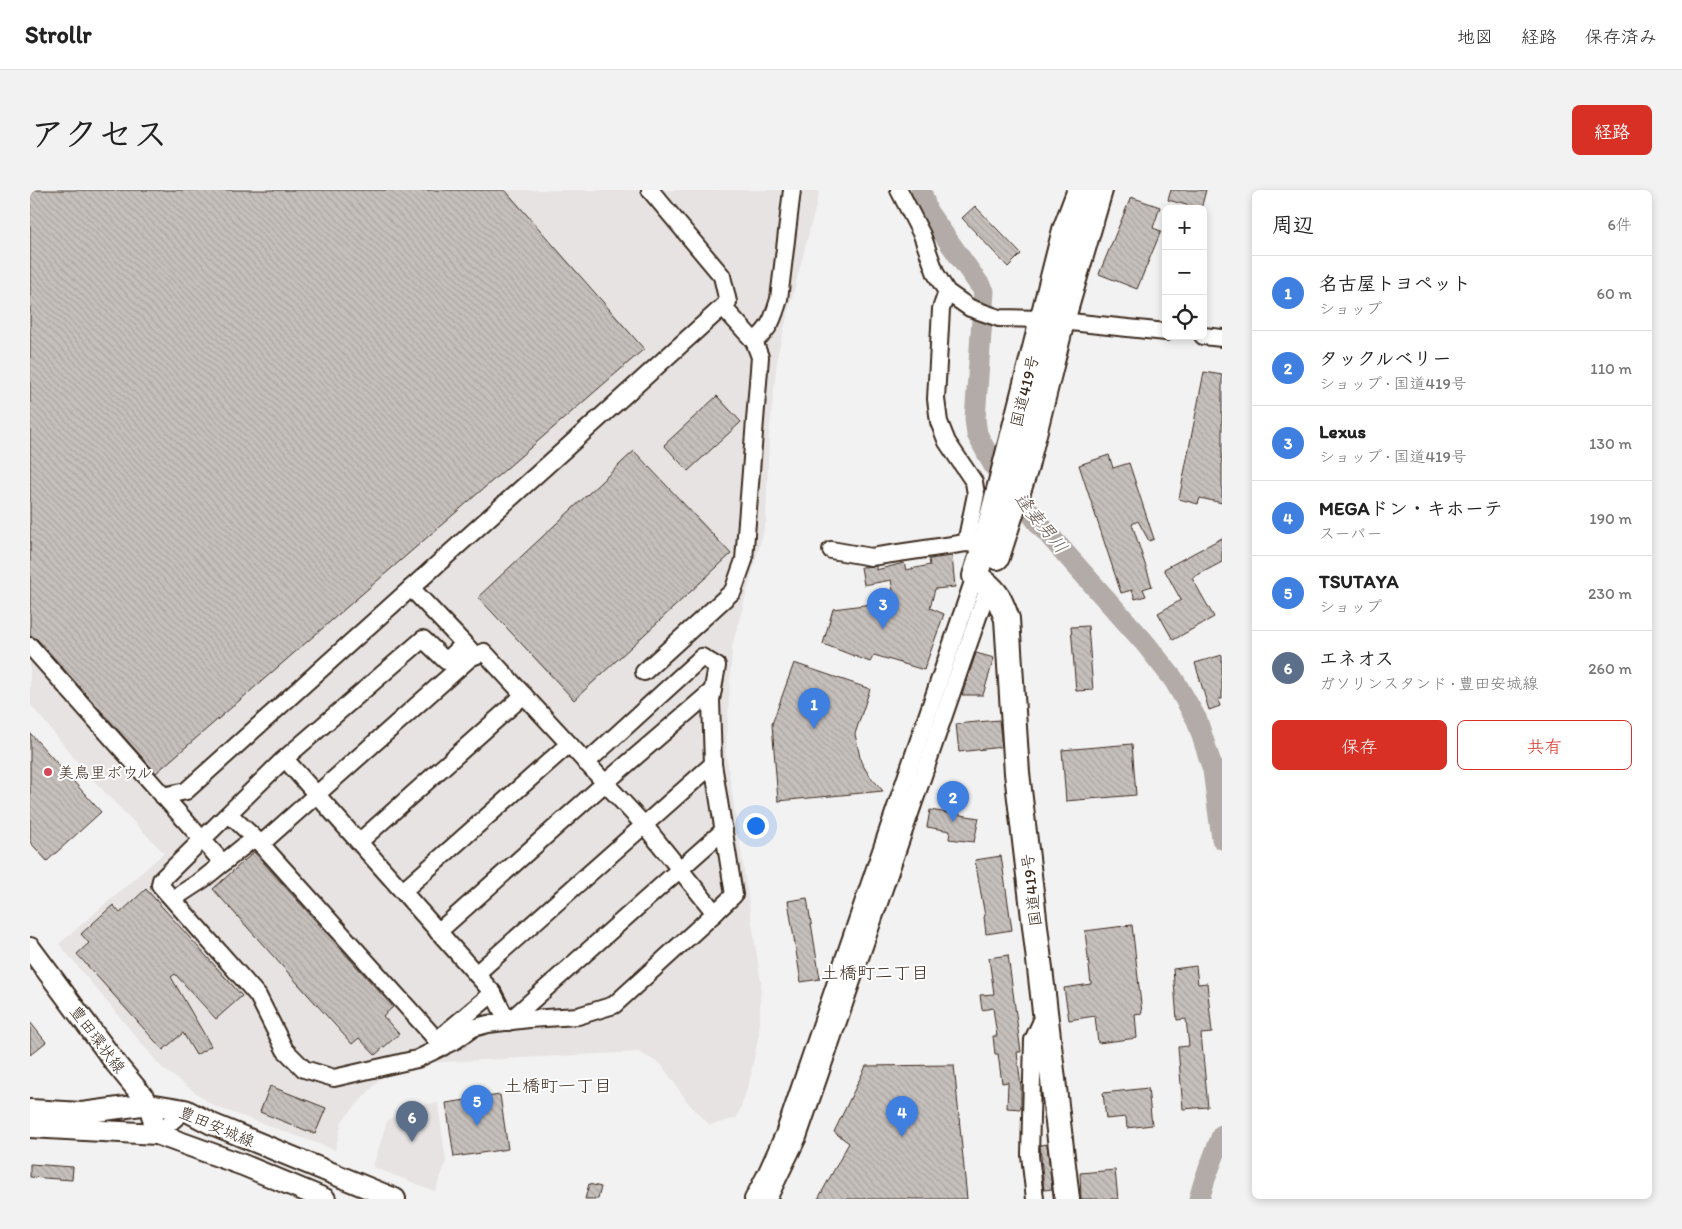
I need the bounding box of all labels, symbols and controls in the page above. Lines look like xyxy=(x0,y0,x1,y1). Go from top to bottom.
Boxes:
text: Strollr xyxy=(25,20,91,49)
text: 地図 xyxy=(1457,26,1493,48)
text: 経路 xyxy=(1521,26,1557,48)
text: 保存済み xyxy=(1585,26,1657,48)
button: 経路 xyxy=(1572,105,1652,155)
text: アクセス xyxy=(30,113,168,155)
map controls xyxy=(1162,205,1207,340)
button: + xyxy=(1162,205,1207,250)
text: 周辺 xyxy=(1272,212,1314,237)
text: 6件 xyxy=(1608,215,1632,234)
button: − xyxy=(1162,250,1207,295)
text: 名古屋トヨペット xyxy=(1319,272,1471,295)
text: 1 xyxy=(1284,284,1292,303)
text: 60 m xyxy=(1597,284,1632,303)
button: locate xyxy=(1162,295,1207,340)
text: ショップ xyxy=(1319,299,1382,318)
text: タックルベリー xyxy=(1319,347,1451,370)
street label: 国道419号 xyxy=(1006,353,1043,429)
text: 2 xyxy=(1284,359,1292,378)
text: 110 m xyxy=(1590,359,1632,378)
text: ショップ · 国道419号 xyxy=(1319,374,1467,393)
text: Lexus xyxy=(1319,420,1366,443)
text: 3 xyxy=(1284,434,1292,453)
text: 130 m xyxy=(1589,434,1632,453)
text: ショップ · 国道419号 xyxy=(1319,447,1467,466)
water label: 逢妻男川 xyxy=(1010,488,1072,558)
text: MEGAドン・キホーテ xyxy=(1319,497,1503,520)
text: 4 xyxy=(1283,509,1293,528)
text: 190 m xyxy=(1589,509,1632,528)
text: スーパー xyxy=(1319,524,1382,543)
text: TSUTAYA xyxy=(1319,570,1399,593)
text: 5 xyxy=(1284,584,1292,603)
text: 230 m xyxy=(1588,584,1632,603)
pin: 3 xyxy=(867,588,899,629)
text: ショップ xyxy=(1319,597,1382,616)
text: エネオス xyxy=(1319,647,1394,670)
text: 6 xyxy=(1284,659,1292,678)
text: 260 m xyxy=(1588,659,1632,678)
text: ガソリンスタンド · 豊田安城線 xyxy=(1319,674,1538,693)
pin: 1 xyxy=(798,688,830,729)
button: 保存 xyxy=(1272,720,1447,770)
button: 共有 xyxy=(1457,720,1632,770)
place label: 美鳥里ボウル xyxy=(58,763,153,782)
marker: 美鳥里ボウル xyxy=(42,766,54,778)
pin: 2 xyxy=(937,781,969,822)
your location xyxy=(743,813,769,839)
street label: 国道419号 xyxy=(1018,852,1045,928)
district label: 土橋町二丁目 xyxy=(821,962,929,984)
street label: 豊田環状線 xyxy=(66,1002,129,1077)
district label: 土橋町一丁目 xyxy=(504,1075,612,1097)
pin: 5 xyxy=(461,1085,493,1126)
pin: 4 xyxy=(886,1096,918,1137)
pin: 6 xyxy=(396,1101,428,1142)
street label: 豊田安城線 xyxy=(176,1102,257,1151)

